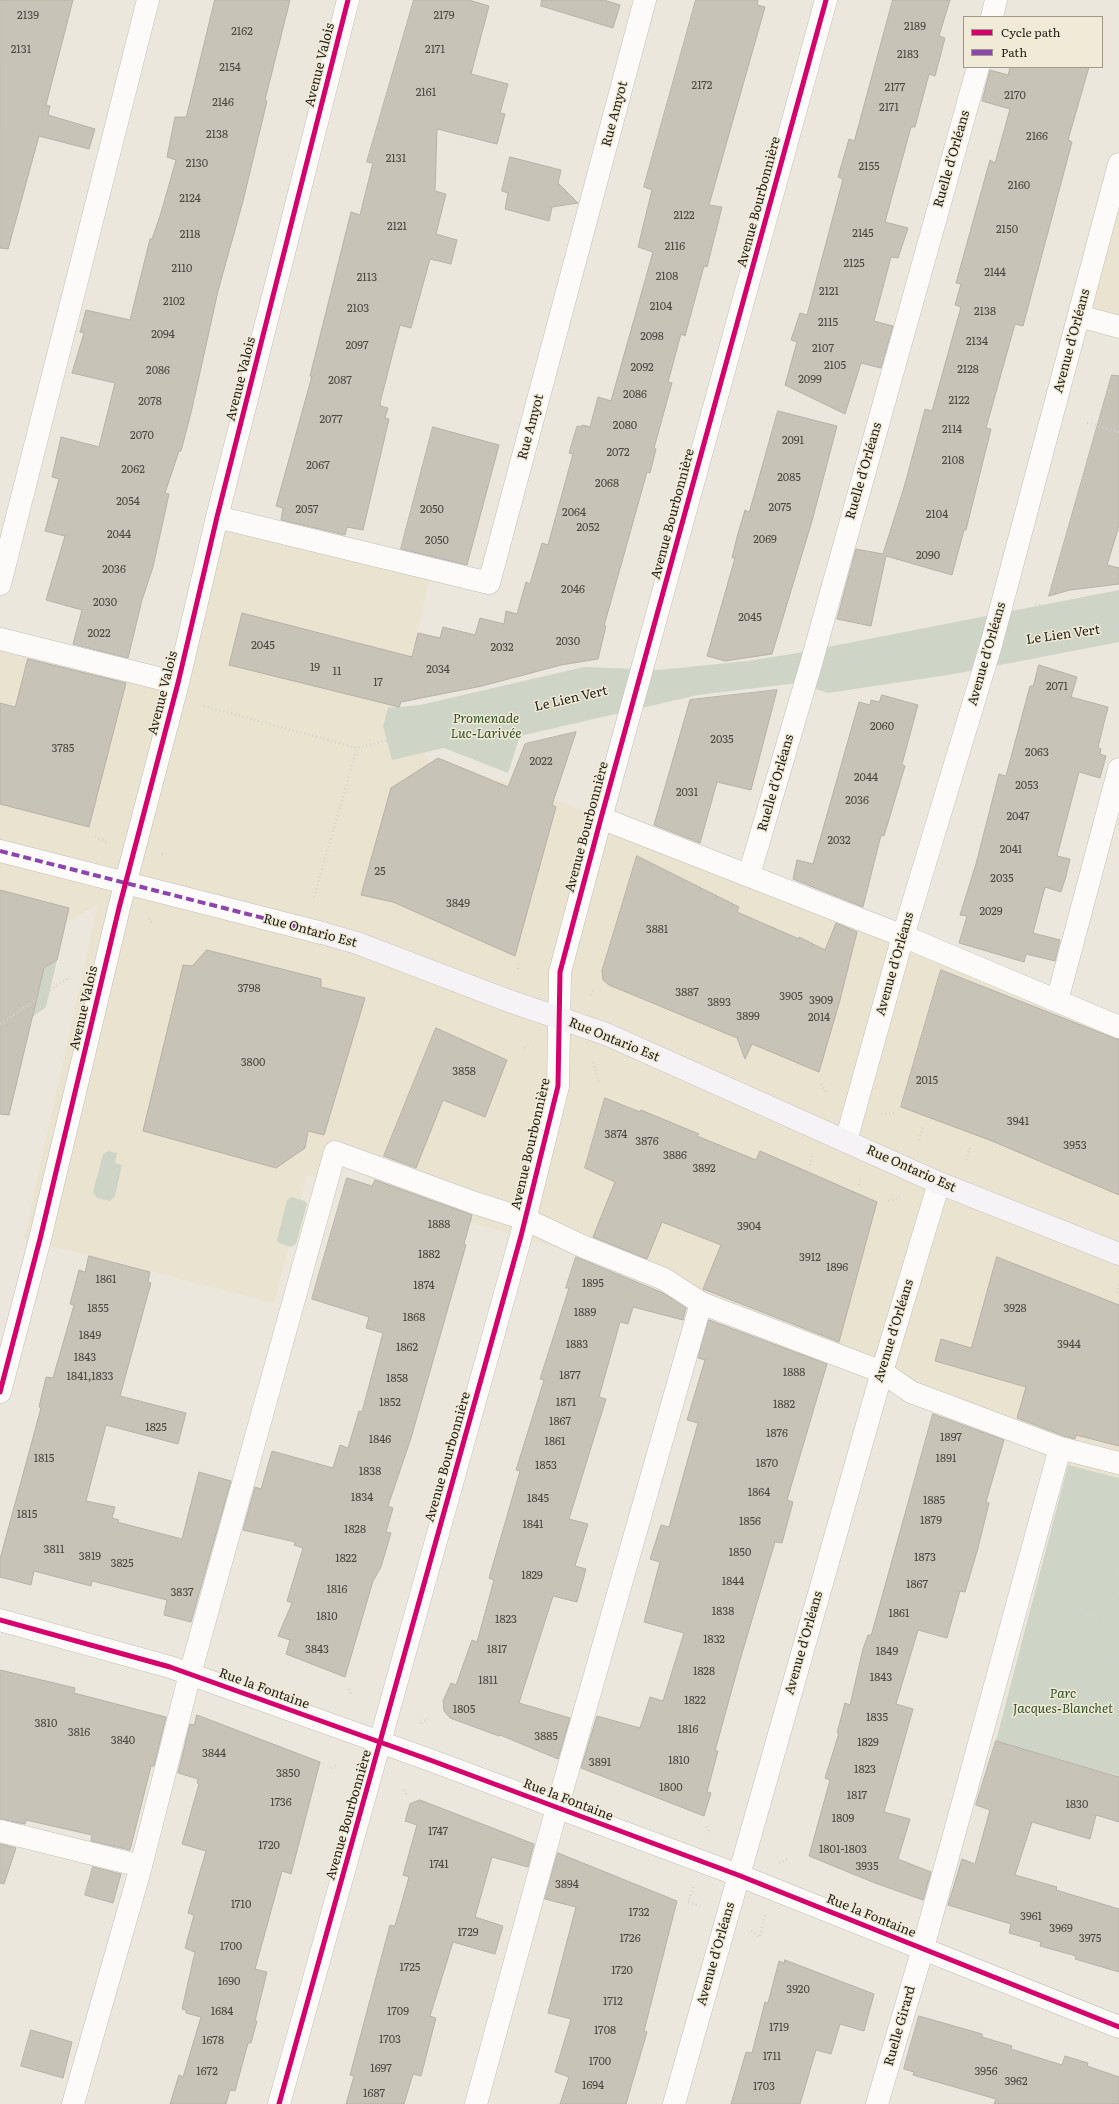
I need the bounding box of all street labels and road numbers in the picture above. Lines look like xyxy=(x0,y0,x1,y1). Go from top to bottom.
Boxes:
street label: Avenue Valois xyxy=(302,21,338,109)
street label: Rue Amyot xyxy=(599,79,631,149)
street label: Ruelle d'Orléans xyxy=(931,109,973,209)
street label: Avenue Bourbonnière xyxy=(734,135,784,269)
street label: Avenue d'Orléans xyxy=(1051,287,1093,395)
street label: Avenue Valois xyxy=(223,335,259,423)
street label: Rue Amyot xyxy=(515,392,547,462)
street label: Ruelle d'Orléans xyxy=(843,421,885,521)
street label: Avenue Bourbonnière xyxy=(648,447,698,581)
street label: Avenue d'Orléans xyxy=(965,600,1009,708)
street label: Le Lien Vert xyxy=(1025,622,1101,648)
street label: Avenue Valois xyxy=(145,649,181,737)
street label: Le Lien Vert xyxy=(533,683,609,715)
street label: Ruelle d'Orléans xyxy=(755,733,797,833)
street label: Avenue Bourbonnière xyxy=(562,760,612,894)
street label: Avenue d'Orléans xyxy=(873,910,917,1018)
street label: Rue Ontario Est xyxy=(261,911,359,951)
street label: Avenue Valois xyxy=(67,964,101,1052)
street label: Rue Ontario Est xyxy=(566,1015,662,1065)
street label: Avenue Bourbonnière xyxy=(508,1077,554,1211)
street label: Rue Ontario Est xyxy=(864,1142,958,1196)
street label: Avenue d'Orléans xyxy=(871,1278,917,1384)
street label: Avenue Bourbonnière xyxy=(422,1390,474,1524)
street label: Avenue d'Orléans xyxy=(782,1589,826,1697)
street label: Rue la Fontaine xyxy=(217,1665,311,1713)
street label: Avenue Bourbonnière xyxy=(323,1748,375,1882)
street label: Rue la Fontaine xyxy=(521,1776,615,1824)
street label: Rue la Fontaine xyxy=(824,1891,918,1941)
street label: Avenue d'Orléans xyxy=(694,1900,738,2008)
street label: Ruelle Girard xyxy=(881,1984,919,2068)

